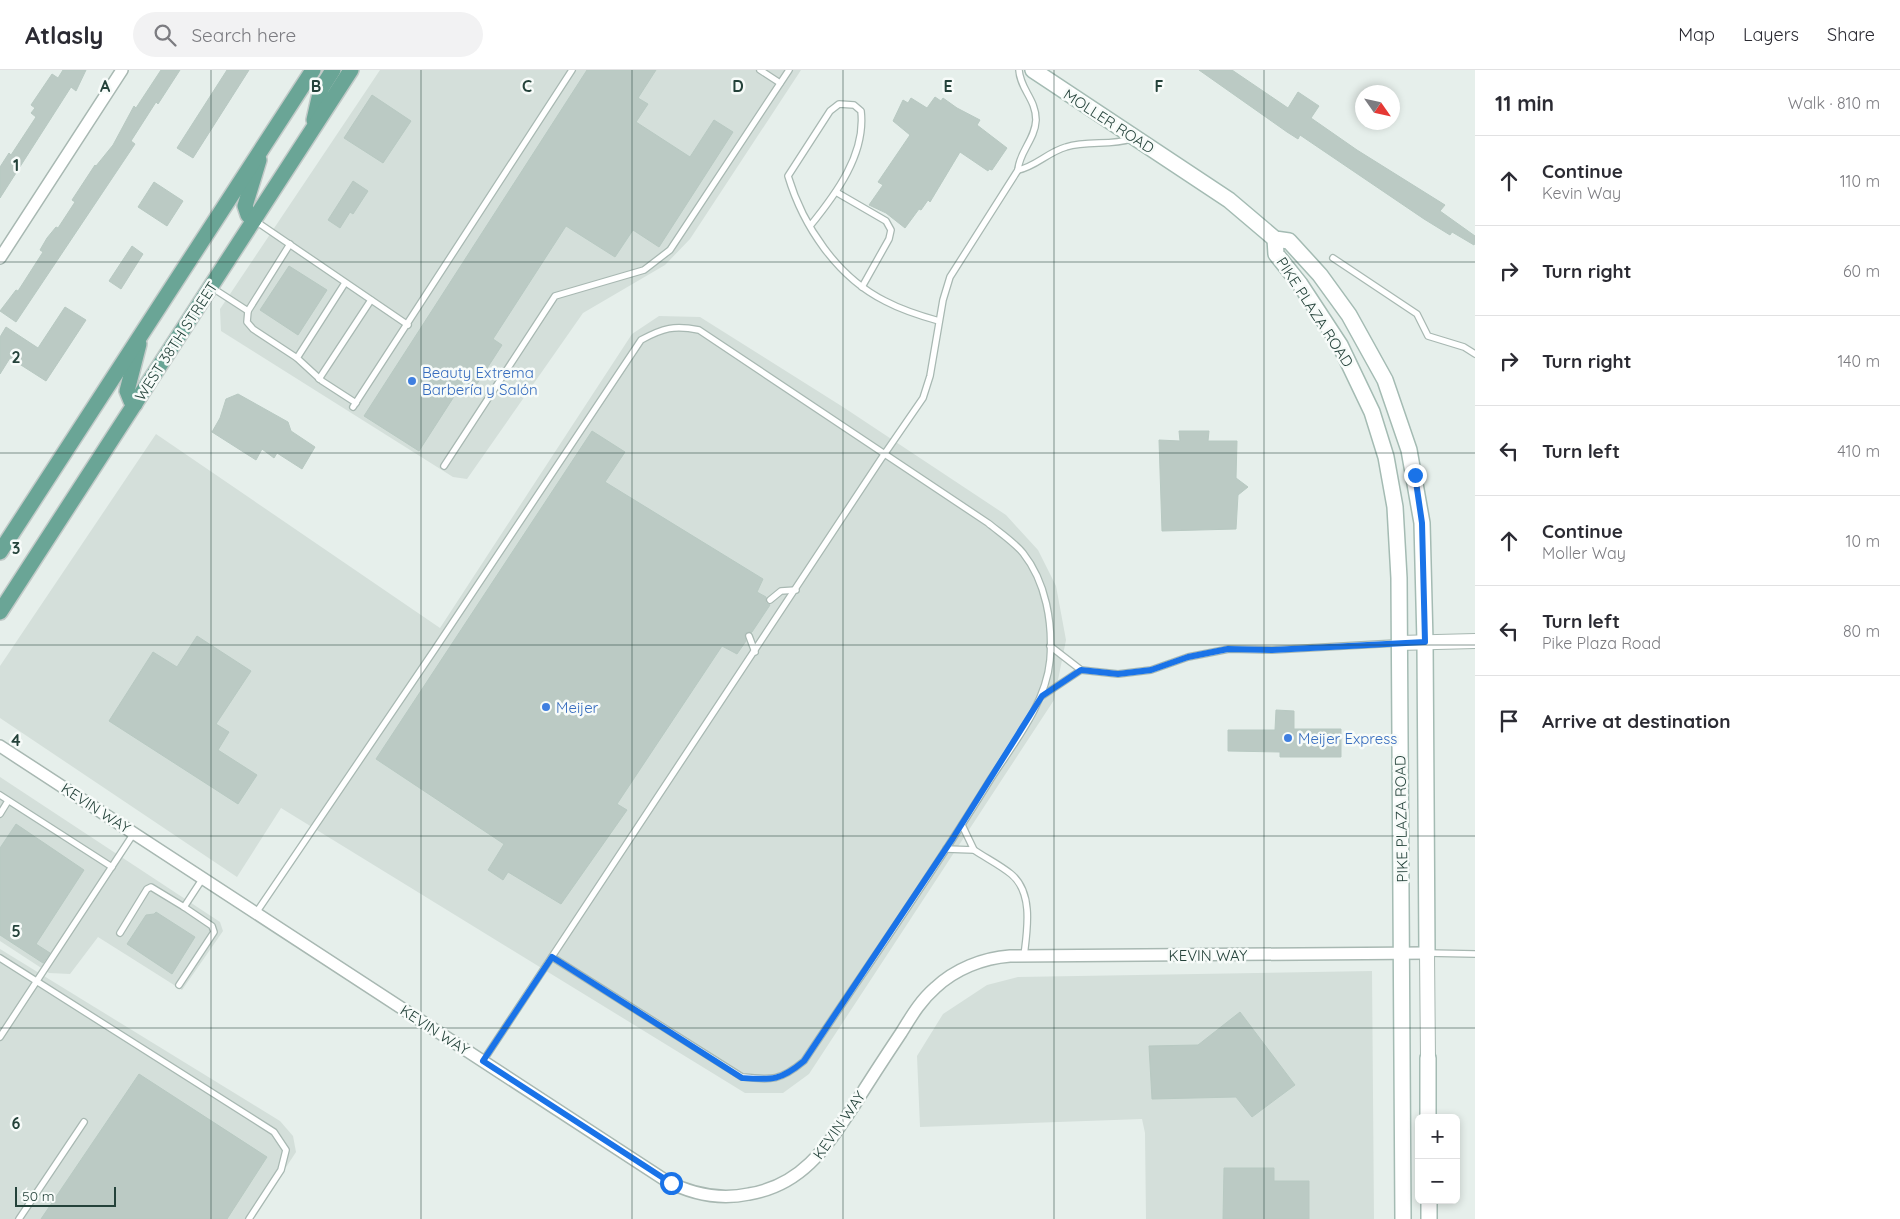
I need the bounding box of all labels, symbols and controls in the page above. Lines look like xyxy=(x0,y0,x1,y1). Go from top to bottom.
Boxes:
search box xyxy=(133,12,483,57)
text: Atlasly xyxy=(25,20,103,50)
icon: search xyxy=(151,21,179,49)
text: Search here xyxy=(191,23,296,47)
text: Map xyxy=(1678,23,1715,46)
text: Layers xyxy=(1743,23,1799,46)
text: Share xyxy=(1827,23,1875,46)
text: A xyxy=(100,76,111,96)
text: B xyxy=(311,76,321,96)
text: C xyxy=(522,76,532,96)
text: D xyxy=(732,76,744,96)
text: E xyxy=(943,76,953,96)
text: F xyxy=(1155,76,1164,96)
street label: MOLLER ROAD xyxy=(1060,85,1158,157)
north arrow xyxy=(1355,85,1400,130)
text: 11 min xyxy=(1495,90,1554,116)
text: Walk · 810 m xyxy=(1788,93,1880,113)
text: 1 xyxy=(13,155,19,175)
text: Continue xyxy=(1542,159,1623,183)
icon: ahead xyxy=(1495,167,1523,195)
text: 110 m xyxy=(1840,171,1880,191)
text: Kevin Way xyxy=(1542,183,1621,203)
street label: PIKE PLAZA ROAD xyxy=(1272,253,1358,371)
icon: right xyxy=(1495,257,1523,285)
text: Turn right xyxy=(1542,259,1631,283)
text: 60 m xyxy=(1843,261,1880,281)
street label: WEST 38TH STREET xyxy=(130,278,222,404)
text: 2 xyxy=(11,347,21,367)
icon: right xyxy=(1495,347,1523,375)
text: Turn right xyxy=(1542,349,1631,373)
text: 140 m xyxy=(1837,351,1880,371)
place label: Beauty Extrema Barbería y Salón xyxy=(422,363,538,399)
marker: Beauty Extrema Barbería y Salón xyxy=(406,375,418,387)
icon: left xyxy=(1495,437,1523,465)
text: Turn left xyxy=(1542,439,1620,463)
text: 410 m xyxy=(1837,441,1880,461)
route end xyxy=(1404,464,1427,487)
text: Continue xyxy=(1542,519,1623,543)
icon: ahead xyxy=(1495,527,1523,555)
text: 10 m xyxy=(1846,531,1880,551)
text: 3 xyxy=(12,538,20,558)
text: Moller Way xyxy=(1542,543,1626,563)
text: Turn left xyxy=(1542,609,1620,633)
icon: left xyxy=(1495,617,1523,645)
text: 80 m xyxy=(1843,621,1880,641)
text: Pike Plaza Road xyxy=(1542,633,1661,653)
place label: Meijer xyxy=(556,698,599,717)
marker: Meijer xyxy=(540,701,552,713)
icon: arrive xyxy=(1495,707,1523,735)
text: Arrive at destination xyxy=(1542,709,1731,733)
place label: Meijer Express xyxy=(1298,729,1397,748)
text: 4 xyxy=(11,730,21,750)
marker: Meijer Express xyxy=(1282,732,1294,744)
street label: PIKE PLAZA ROAD xyxy=(1390,755,1412,883)
street label: KEVIN WAY xyxy=(58,779,135,838)
text: 5 xyxy=(11,921,21,941)
street label: KEVIN WAY xyxy=(1169,946,1248,965)
street label: KEVIN WAY xyxy=(397,1001,474,1060)
street label: KEVIN WAY xyxy=(809,1087,870,1163)
text: 6 xyxy=(12,1113,21,1133)
map controls xyxy=(1415,1114,1460,1204)
button: + xyxy=(1415,1114,1460,1159)
button: − xyxy=(1415,1159,1460,1204)
route start xyxy=(660,1172,683,1195)
scale bar xyxy=(15,1184,116,1207)
text: 50 m xyxy=(22,1187,55,1205)

